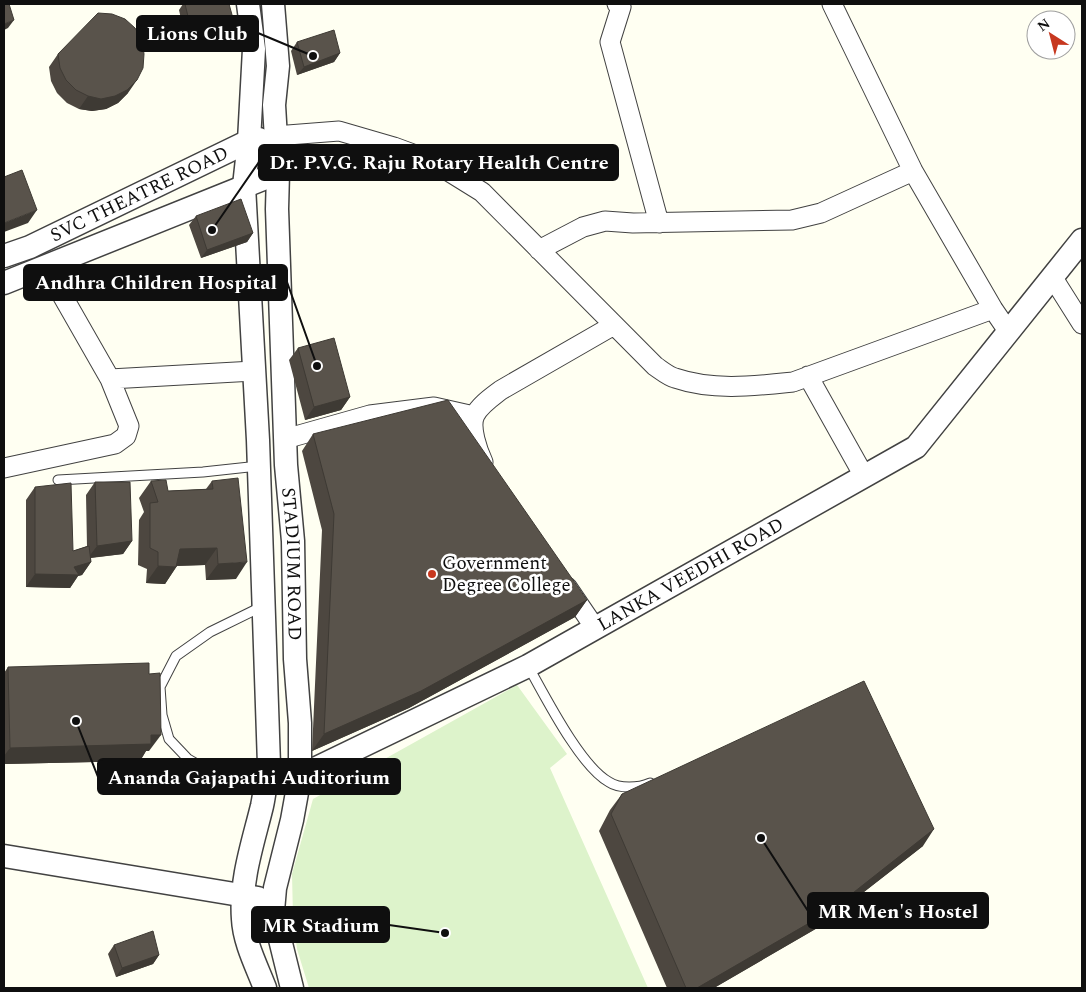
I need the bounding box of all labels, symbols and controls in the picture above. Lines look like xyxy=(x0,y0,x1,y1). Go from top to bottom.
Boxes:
north arrow xyxy=(1026,10,1076,60)
text: N xyxy=(1033,13,1054,37)
callout: Lions Club xyxy=(137,16,258,51)
text: Lions Club xyxy=(147,19,247,49)
street label: SVC THEATRE ROAD xyxy=(45,138,234,250)
callout: Dr. P.V.G. Raju Rotary Health Centre xyxy=(259,145,618,180)
text: Dr. P.V.G. Raju Rotary Health Centre xyxy=(269,148,609,178)
callout: Andhra Children Hospital xyxy=(24,265,287,300)
text: Andhra Children Hospital xyxy=(35,268,277,298)
street label: STADIUM ROAD xyxy=(274,486,309,641)
street label: LANKA VEEDHI ROAD xyxy=(592,510,789,639)
place label: Government Degree College xyxy=(442,549,571,600)
marker: Government Degree College xyxy=(426,568,438,580)
callout: Ananda Gajapathi Auditorium xyxy=(98,759,400,794)
text: Ananda Gajapathi Auditorium xyxy=(108,763,390,793)
callout: MR Men's Hostel xyxy=(808,893,988,928)
text: MR Men's Hostel xyxy=(818,897,978,927)
callout: MR Stadium xyxy=(252,907,389,942)
text: MR Stadium xyxy=(262,911,380,941)

